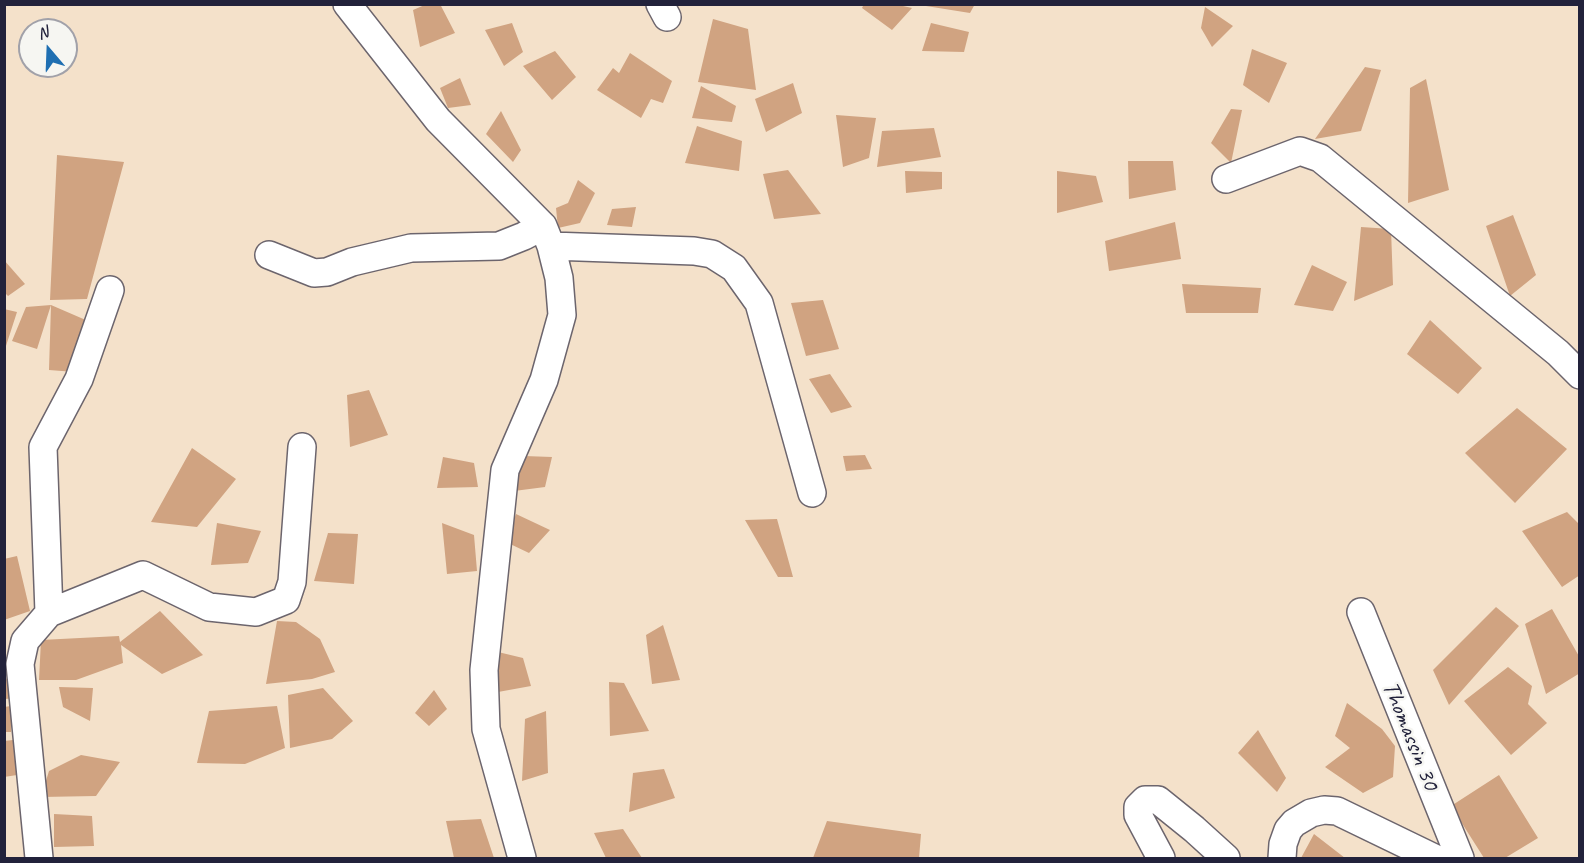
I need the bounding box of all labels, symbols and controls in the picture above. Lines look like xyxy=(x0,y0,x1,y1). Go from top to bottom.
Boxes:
north arrow xyxy=(18,18,78,78)
text: N xyxy=(35,22,51,44)
street label: Thomassin 30 xyxy=(1375,678,1445,794)

